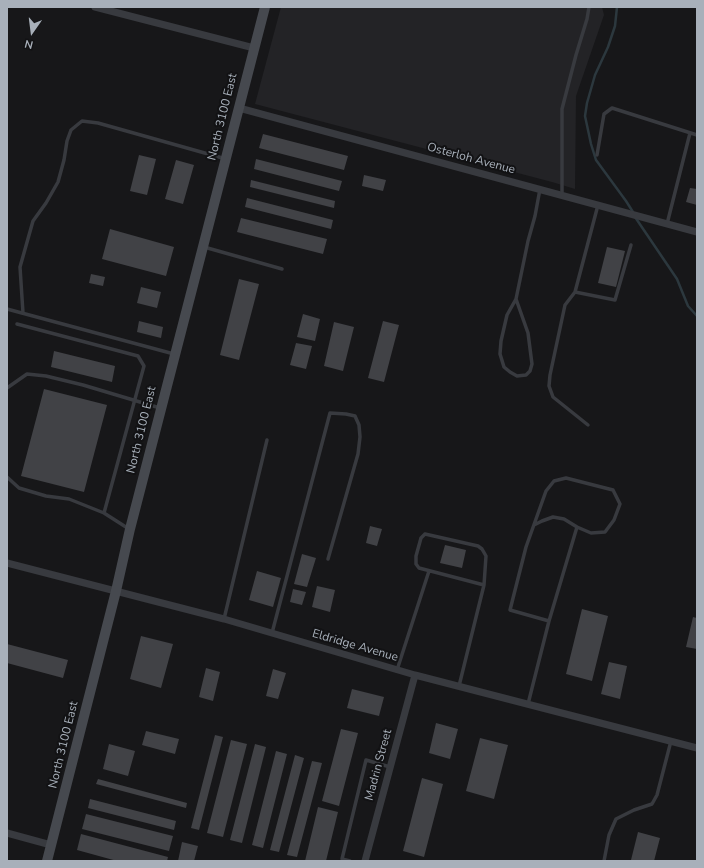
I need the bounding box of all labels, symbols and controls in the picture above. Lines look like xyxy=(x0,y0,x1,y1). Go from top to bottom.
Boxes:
north arrow xyxy=(12,12,52,52)
text: N xyxy=(23,36,35,52)
street label: North 3100 East xyxy=(205,72,241,162)
street label: Osterloh Avenue xyxy=(425,140,517,178)
street label: North 3100 East xyxy=(124,385,160,475)
street label: Eldridge Avenue xyxy=(310,627,400,665)
street label: North 3100 East xyxy=(46,700,82,790)
street label: Madrin Street xyxy=(363,728,395,802)

